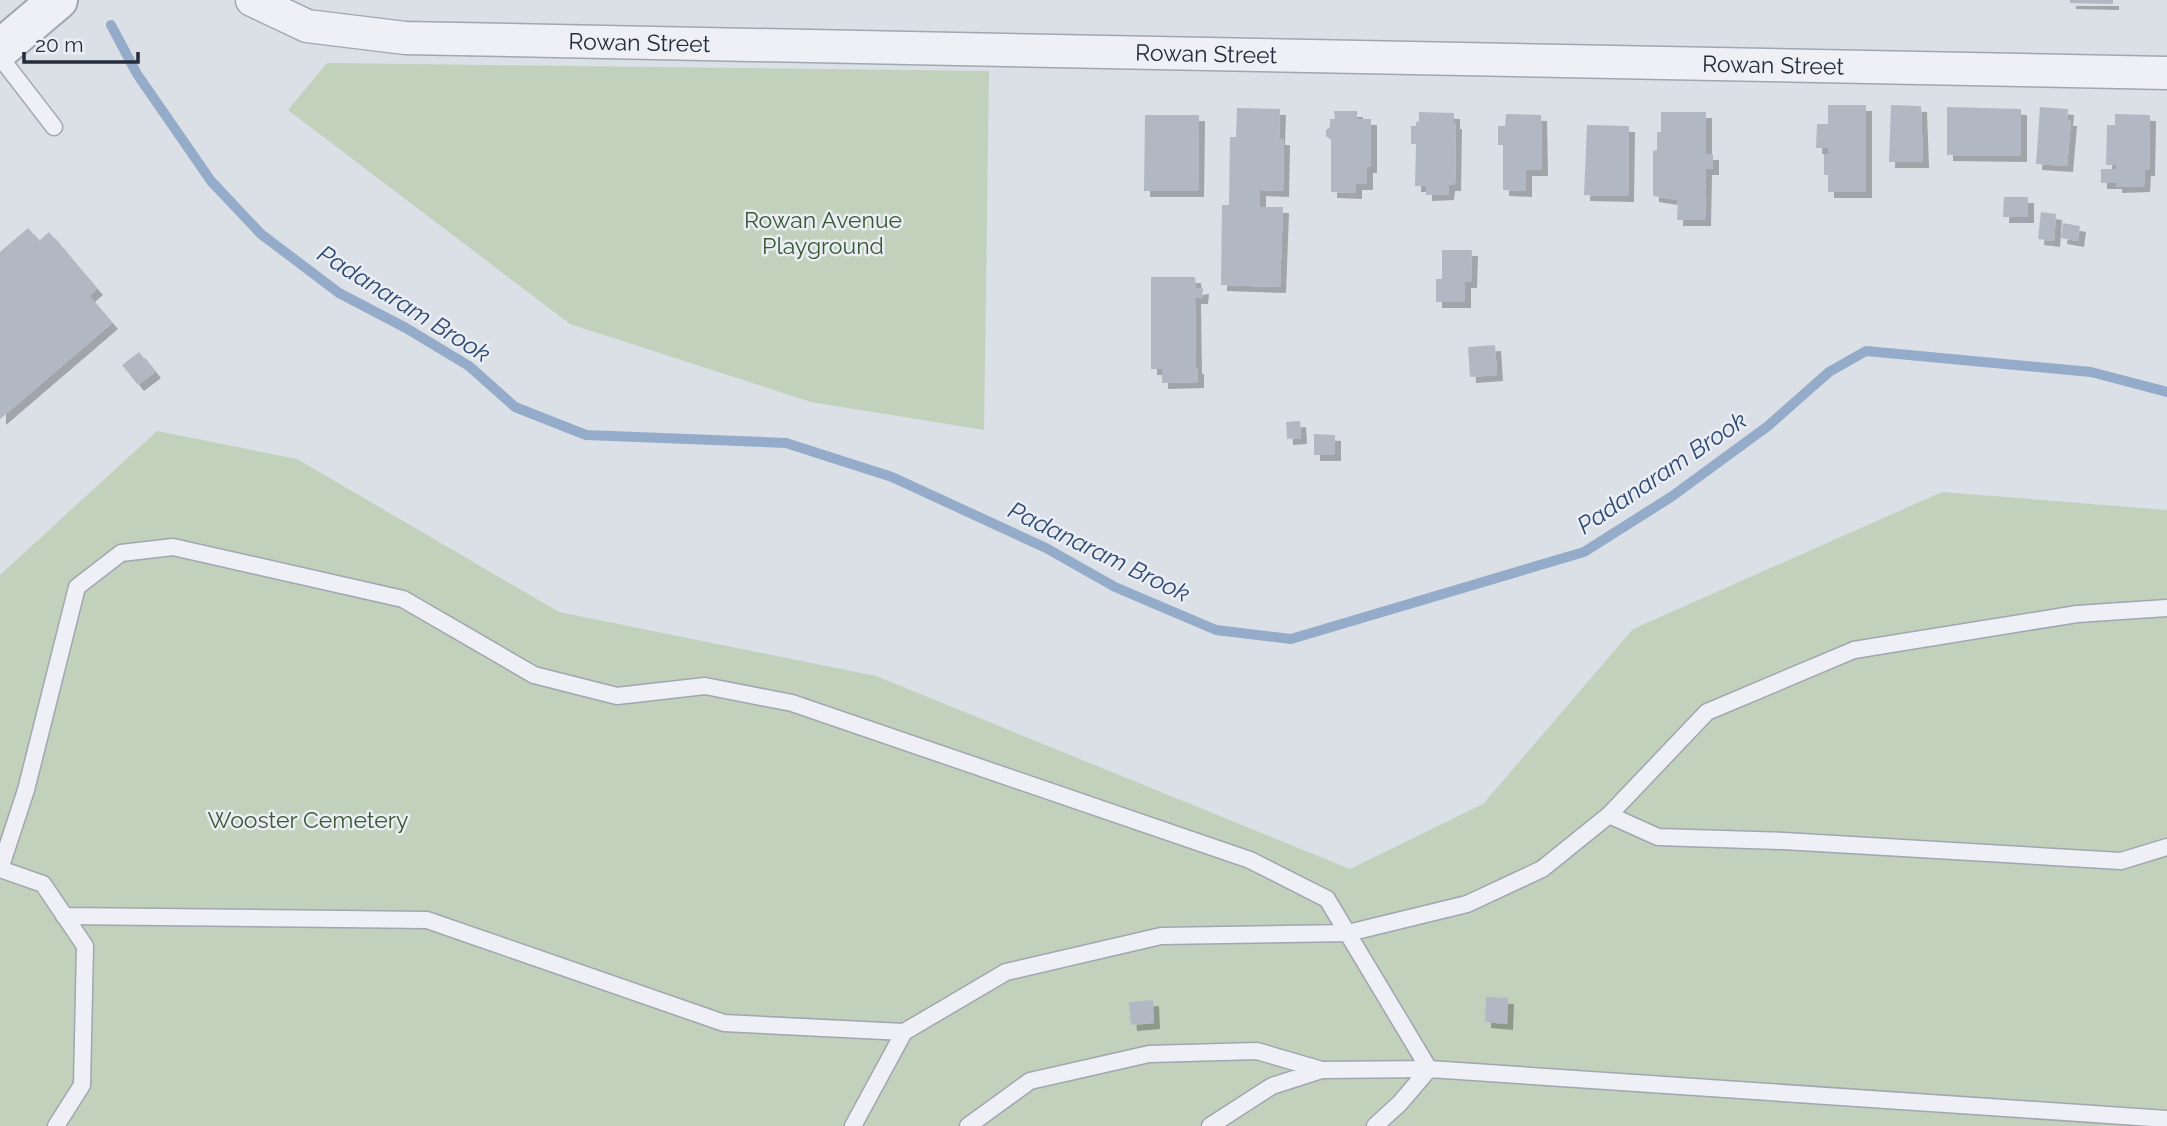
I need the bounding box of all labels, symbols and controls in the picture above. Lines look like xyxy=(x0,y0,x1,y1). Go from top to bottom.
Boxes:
scale bar xyxy=(24,21,138,65)
street label: Rowan Street xyxy=(568,27,711,57)
text: 20 m xyxy=(35,32,83,57)
street label: Rowan Street xyxy=(1135,39,1278,68)
street label: Rowan Street xyxy=(1702,50,1845,80)
park label: Rowan Avenue Playground xyxy=(744,206,902,259)
water label: Padanaram Brook xyxy=(313,239,496,368)
water label: Padanaram Brook xyxy=(1572,405,1752,540)
water label: Padanaram Brook xyxy=(1004,495,1195,608)
park label: Wooster Cemetery xyxy=(208,806,408,833)

